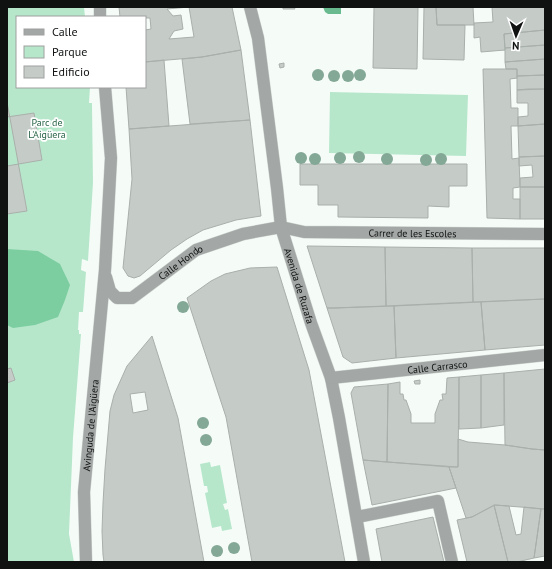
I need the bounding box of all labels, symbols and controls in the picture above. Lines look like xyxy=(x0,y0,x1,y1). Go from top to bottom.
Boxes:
legend xyxy=(16,16,146,88)
north arrow xyxy=(496,16,536,56)
text: Calle xyxy=(52,24,78,39)
text: N xyxy=(512,39,520,53)
text: Parque xyxy=(52,44,87,59)
text: Edificio xyxy=(52,64,90,79)
park label: Parc de L'Aigüera xyxy=(28,116,66,141)
street label: Carrer de les Escoles xyxy=(368,227,457,240)
street label: Calle Hondo xyxy=(156,242,205,283)
street label: Avenida de Ruzafa xyxy=(281,247,317,325)
street label: Calle Carrasco xyxy=(407,357,468,377)
street label: Avinguda de l'Aigüera xyxy=(80,379,102,472)

